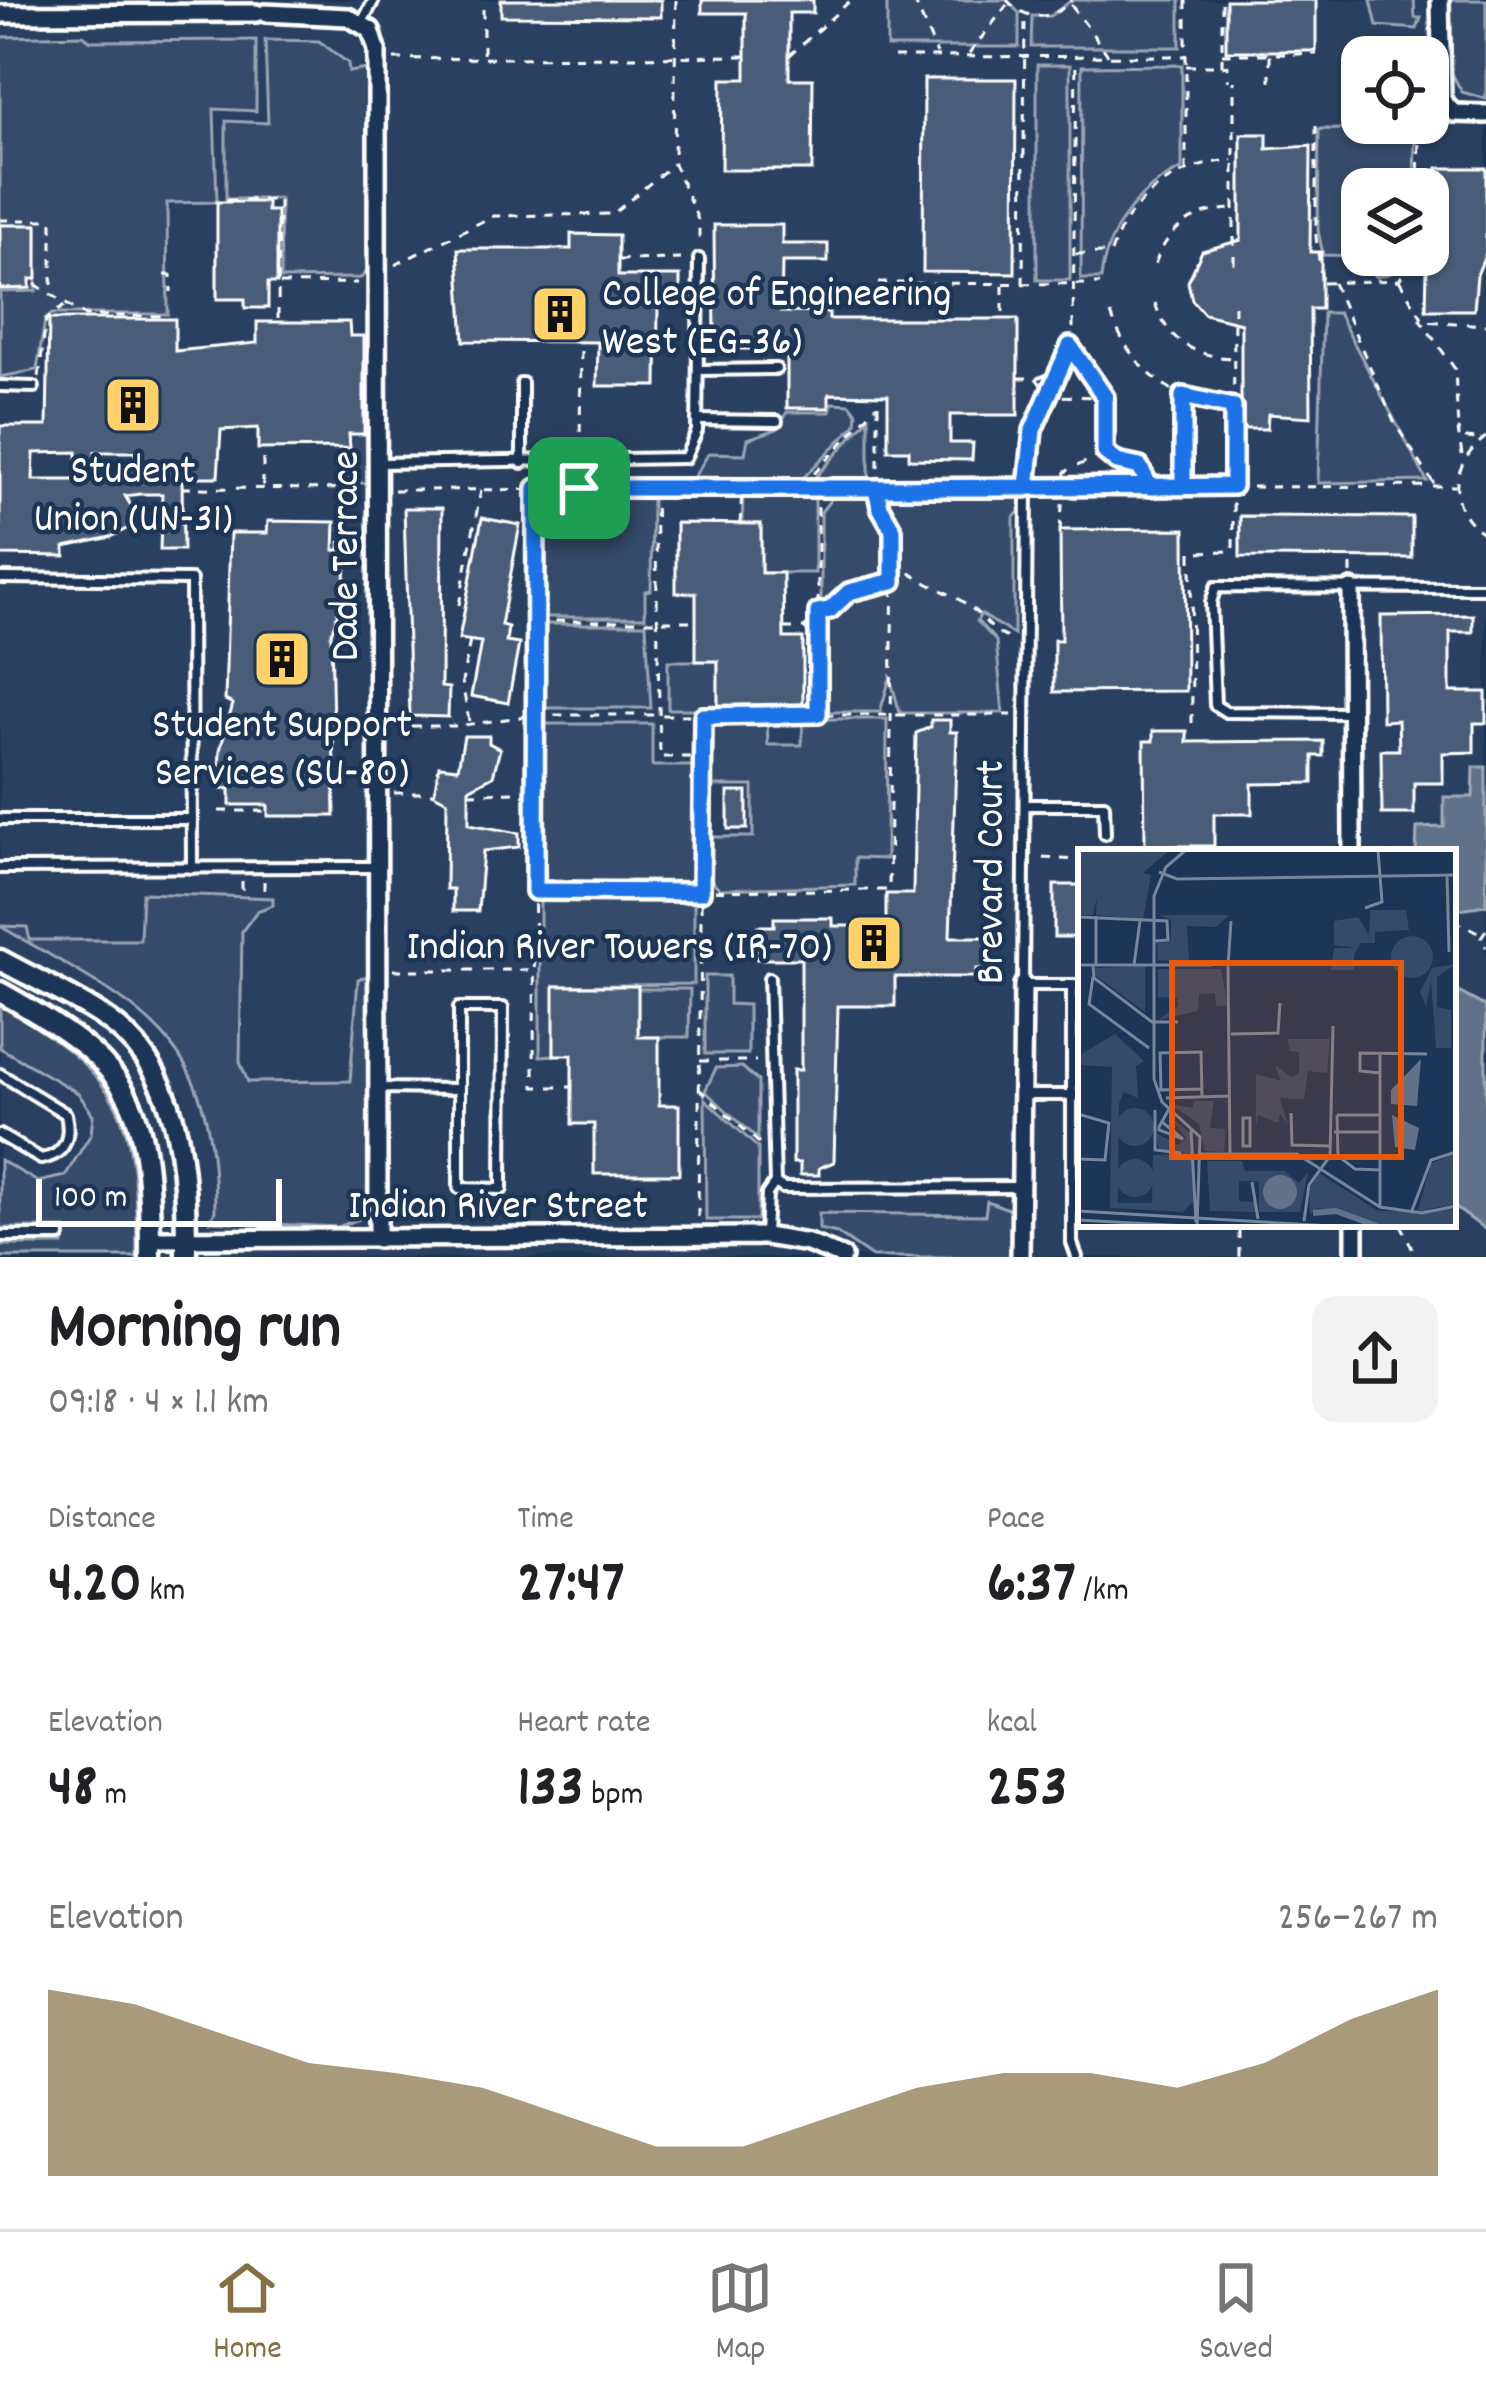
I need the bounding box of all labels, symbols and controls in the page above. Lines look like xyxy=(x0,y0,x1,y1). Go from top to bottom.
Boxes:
map controls xyxy=(1341,36,1449,276)
button: locate xyxy=(1341,36,1449,144)
button: layers xyxy=(1341,168,1449,276)
place label: College of Engineering West (EG-36) xyxy=(602,267,951,375)
building icon: College of Engineering West (EG-36) xyxy=(529,283,591,345)
building icon: Student Union (UN-31) xyxy=(102,374,164,436)
pin xyxy=(528,437,630,539)
place label: Student Union (UN-31) xyxy=(33,444,233,552)
street label: Dade Terrace xyxy=(319,451,379,661)
icon: arrive xyxy=(546,455,612,521)
building icon: Student Support Services (SU-80) xyxy=(251,628,313,690)
place label: Student Support Services (SU-80) xyxy=(152,698,412,806)
street label: Brevard Court xyxy=(964,760,1024,984)
inset map xyxy=(1078,849,1456,1227)
building icon: Indian River Towers (IR-70) xyxy=(843,912,905,974)
place label: Indian River Towers (IR-70) xyxy=(406,920,832,980)
scale bar xyxy=(36,1173,282,1226)
text: 100 m xyxy=(54,1176,127,1223)
street label: Indian River Street xyxy=(348,1179,648,1239)
text: Morning run xyxy=(48,1285,341,1379)
button: share xyxy=(1312,1296,1438,1422)
text: 09:18 · 4 × 1.1 km xyxy=(48,1377,269,1432)
text: Distance xyxy=(48,1497,156,1544)
text: Time xyxy=(517,1497,574,1544)
text: Pace xyxy=(987,1497,1045,1544)
text: 4.20 xyxy=(48,1544,142,1630)
text: 27:47 xyxy=(517,1544,624,1630)
text: 6:37 xyxy=(987,1544,1076,1630)
text: km xyxy=(142,1569,186,1616)
text: /km xyxy=(1076,1569,1129,1616)
text: Elevation xyxy=(48,1701,163,1748)
text: Heart rate xyxy=(517,1701,651,1748)
text: kcal xyxy=(987,1701,1037,1748)
text: 48 xyxy=(48,1748,97,1834)
text: 133 xyxy=(517,1748,584,1834)
text: 253 xyxy=(987,1748,1067,1834)
text: m xyxy=(97,1773,127,1820)
text: bpm xyxy=(584,1773,643,1820)
text: Elevation xyxy=(48,1893,184,1948)
text: 256–267 m xyxy=(1278,1893,1438,1948)
tab: Home xyxy=(213,2255,282,2374)
tab: Map xyxy=(707,2255,773,2374)
tab: Saved xyxy=(1199,2255,1273,2374)

